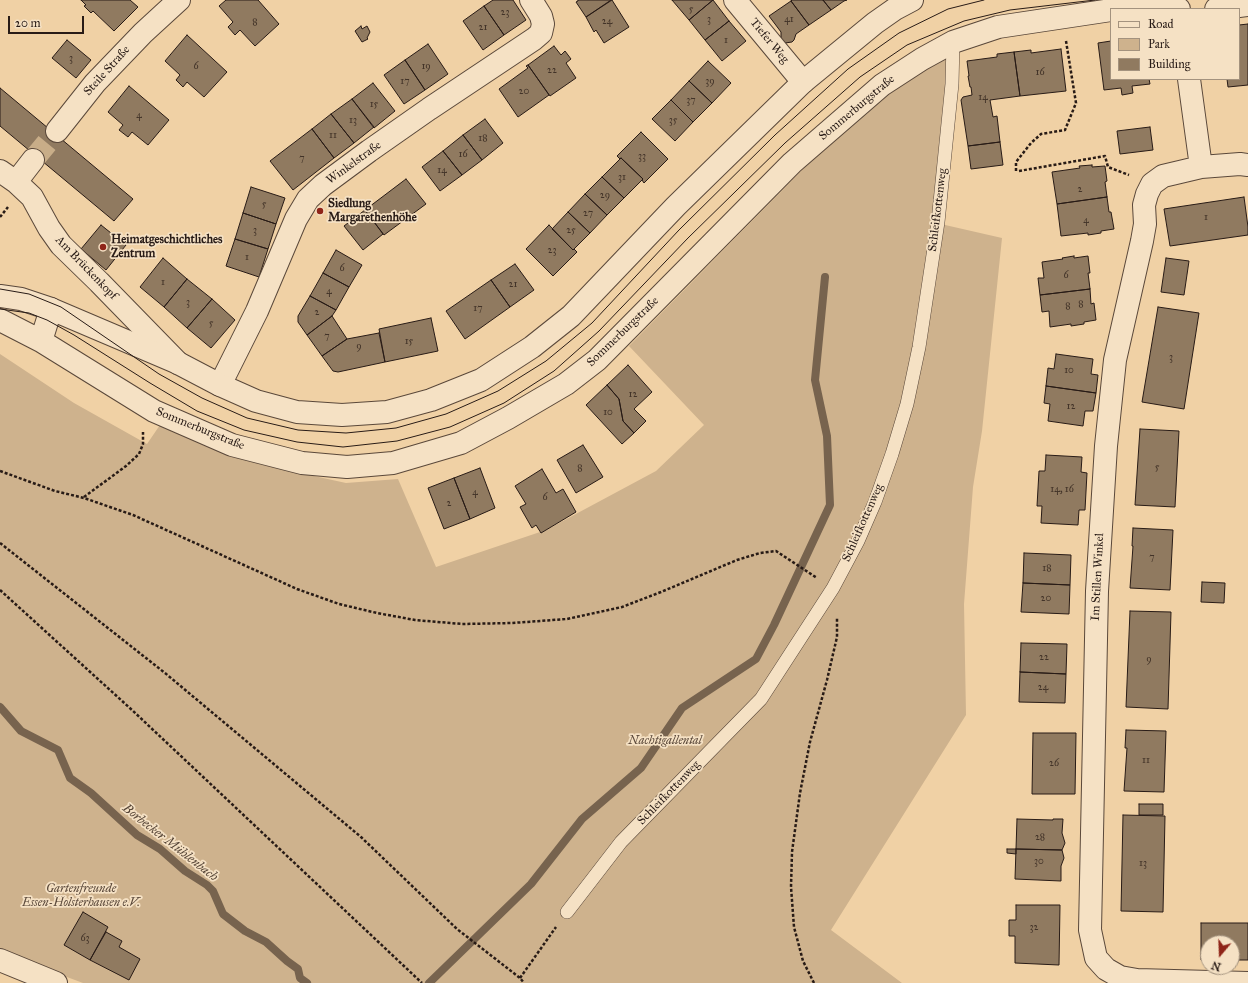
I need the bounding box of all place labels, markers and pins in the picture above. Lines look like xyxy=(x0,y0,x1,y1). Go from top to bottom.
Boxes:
place label: Siedlung Margarethenhöhe xyxy=(328,197,417,225)
marker: Siedlung Margarethenhöhe xyxy=(315,206,325,216)
place label: Heimatgeschichtliches Zentrum xyxy=(111,233,222,261)
marker: Heimatgeschichtliches Zentrum xyxy=(98,242,108,252)

